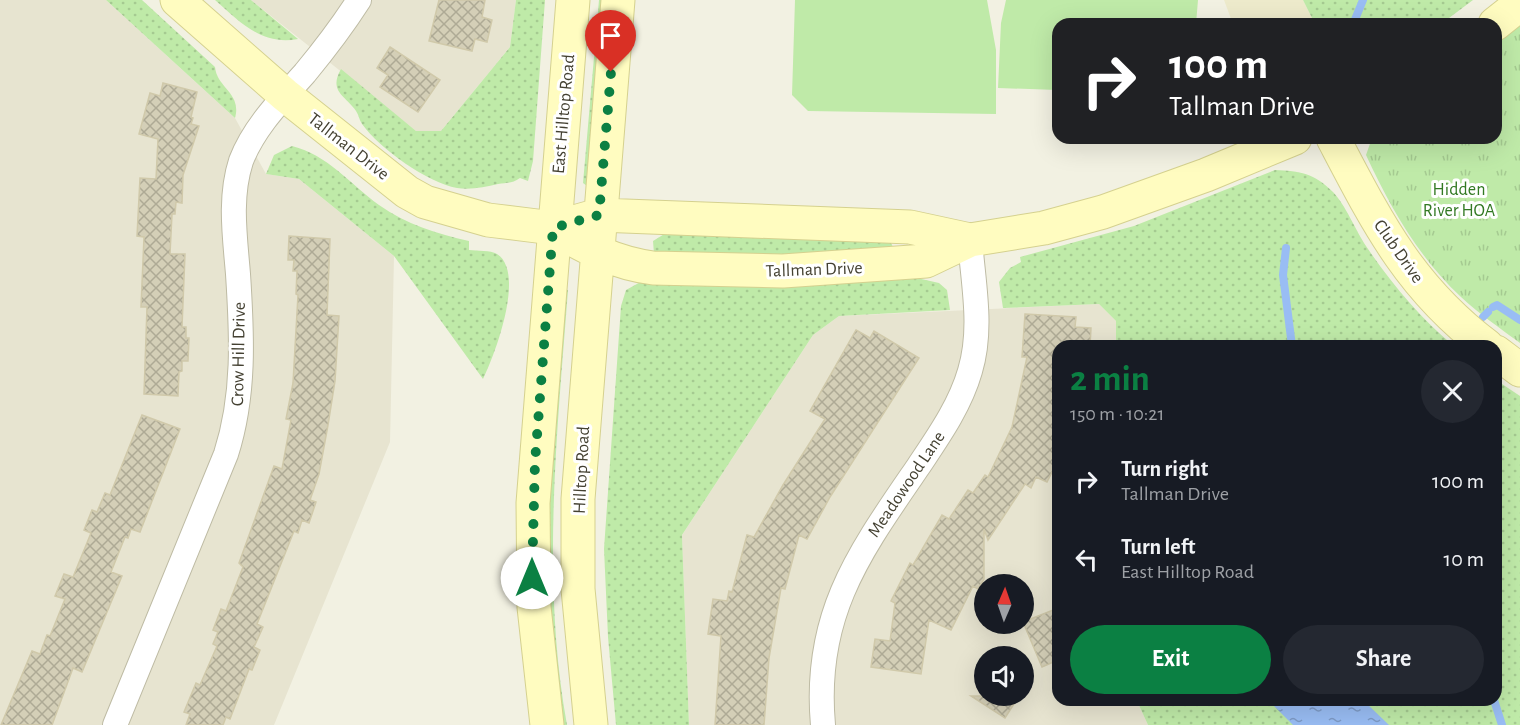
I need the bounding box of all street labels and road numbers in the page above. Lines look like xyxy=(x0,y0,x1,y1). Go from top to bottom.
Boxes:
street label: East Hilltop Road xyxy=(550,54,578,175)
street label: Tallman Drive xyxy=(305,110,392,184)
street label: Club Drive xyxy=(1370,217,1426,286)
street label: Tallman Drive xyxy=(765,259,863,281)
street label: Crow Hill Drive xyxy=(229,302,249,406)
street label: Hilltop Road xyxy=(571,426,593,514)
street label: Meadowood Lane xyxy=(865,428,949,541)

